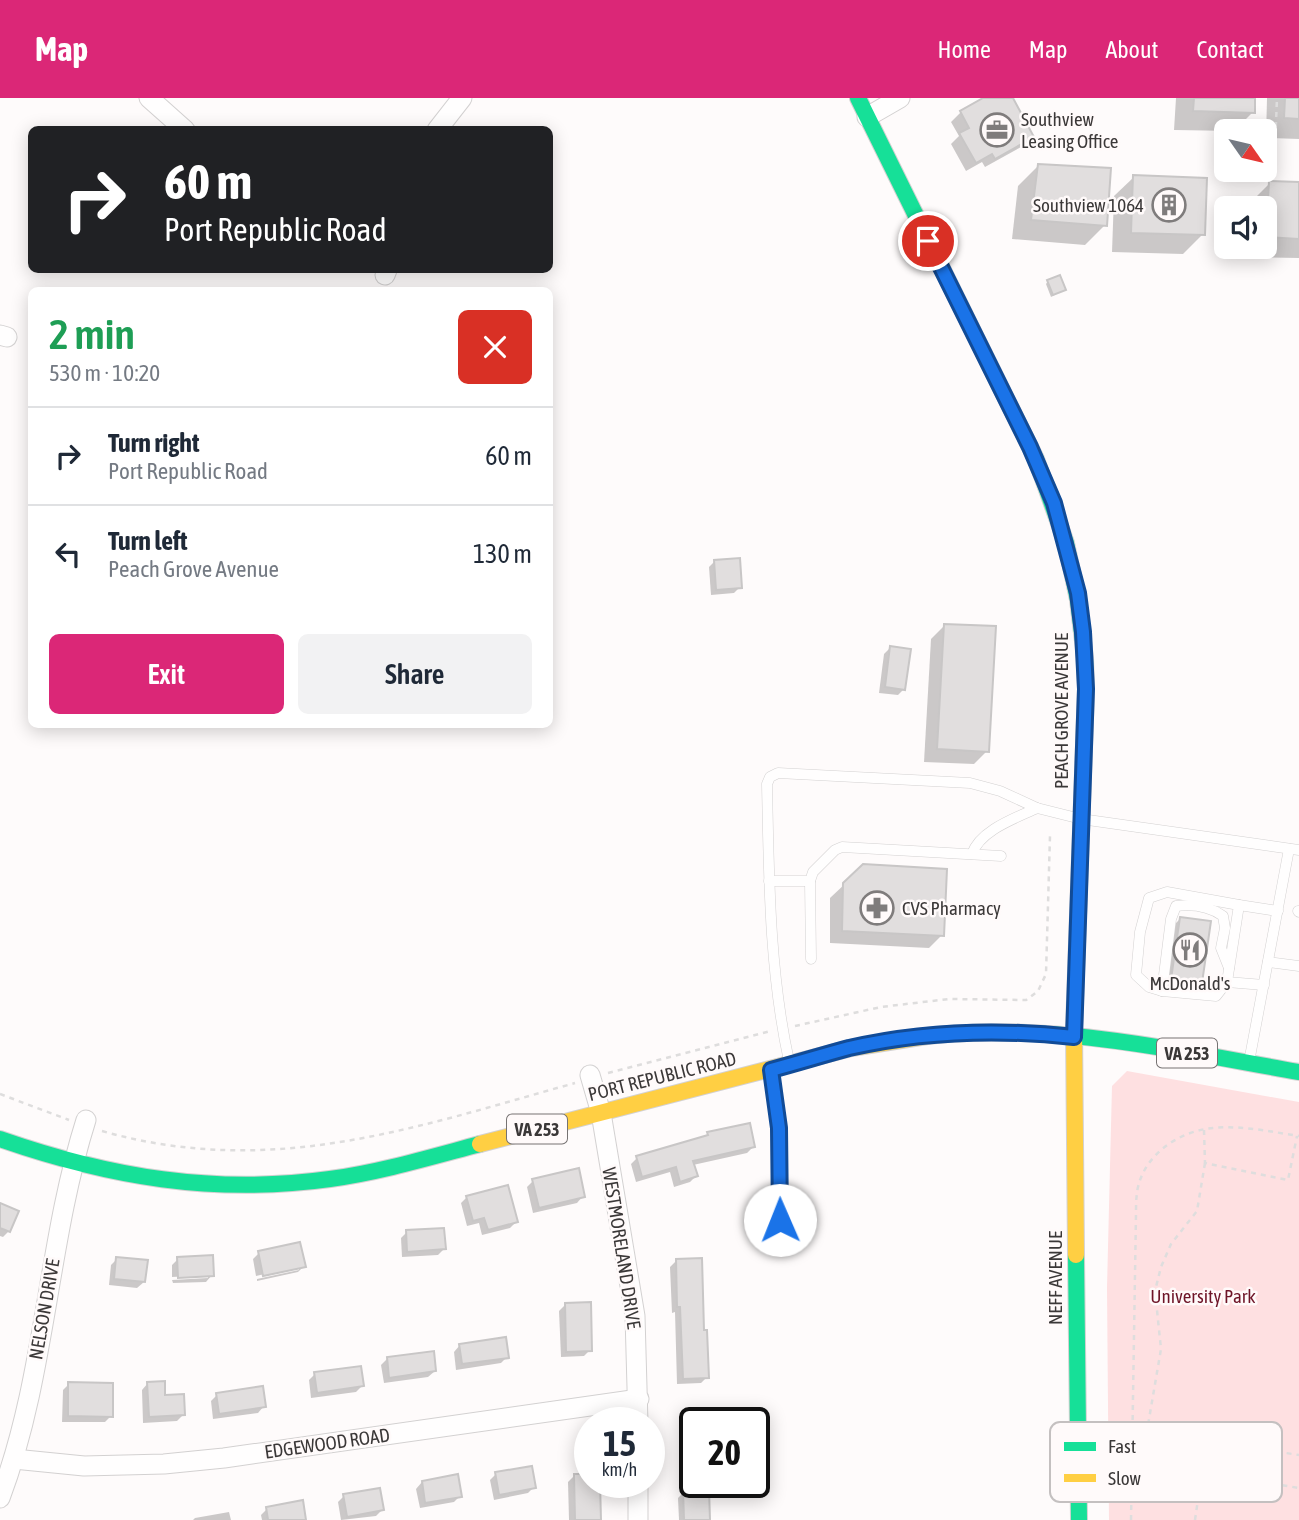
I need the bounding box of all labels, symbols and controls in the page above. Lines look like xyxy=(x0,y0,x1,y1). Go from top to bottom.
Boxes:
text: Map xyxy=(35,30,88,68)
text: Home xyxy=(937,36,991,63)
text: Map xyxy=(1029,36,1067,63)
text: About xyxy=(1105,36,1158,63)
text: Contact xyxy=(1196,36,1264,63)
place label: Southview Leasing Office xyxy=(1021,108,1118,152)
office icon: Southview Leasing Office xyxy=(978,111,1016,149)
north arrow xyxy=(1214,119,1278,182)
map controls xyxy=(1214,119,1277,259)
text: 60 m xyxy=(164,153,252,209)
icon: right xyxy=(49,154,140,245)
building icon: Southview 1064 xyxy=(1150,186,1188,224)
place label: Southview 1064 xyxy=(1033,194,1144,216)
button: sound xyxy=(1214,196,1277,259)
text: Port Republic Road xyxy=(164,211,387,248)
pin xyxy=(898,211,958,271)
icon: arrive xyxy=(909,222,947,260)
text: 2 min xyxy=(49,310,135,358)
button: close xyxy=(458,310,532,384)
text: 530 m · 10:20 xyxy=(49,360,160,386)
text: Turn right xyxy=(108,428,199,458)
icon: right xyxy=(49,437,87,475)
text: 60 m xyxy=(485,441,532,471)
text: Port Republic Road xyxy=(108,458,268,484)
text: Turn left xyxy=(108,526,188,556)
icon: left xyxy=(49,535,87,573)
text: 130 m xyxy=(473,539,532,569)
text: Peach Grove Avenue xyxy=(108,556,279,582)
street label: PEACH GROVE AVENUE xyxy=(1050,633,1072,789)
button: Exit xyxy=(49,634,284,714)
button: Share xyxy=(298,634,532,714)
pharmacy icon: CVS Pharmacy xyxy=(858,889,896,927)
place label: CVS Pharmacy xyxy=(902,897,1001,919)
restaurant icon: McDonald's xyxy=(1171,931,1209,969)
place label: McDonald's xyxy=(1149,972,1231,994)
road number: VA 253 xyxy=(1157,1038,1217,1068)
street label: PORT REPUBLIC ROAD xyxy=(586,1047,738,1105)
road number: VA 253 xyxy=(507,1114,567,1144)
street label: WESTMORELAND DRIVE xyxy=(598,1166,646,1330)
position arrow xyxy=(743,1183,817,1257)
street label: NEFF AVENUE xyxy=(1044,1231,1066,1325)
street label: NELSON DRIVE xyxy=(24,1257,64,1361)
park label: University Park xyxy=(1150,1285,1256,1307)
speed limit sign: 20 xyxy=(679,1407,770,1498)
legend xyxy=(1050,1422,1282,1502)
street label: EDGEWOOD ROAD xyxy=(263,1423,391,1463)
text: 15 xyxy=(603,1423,636,1463)
text: Fast xyxy=(1108,1435,1136,1457)
text: km/h xyxy=(602,1459,637,1480)
text: Slow xyxy=(1108,1467,1142,1489)

